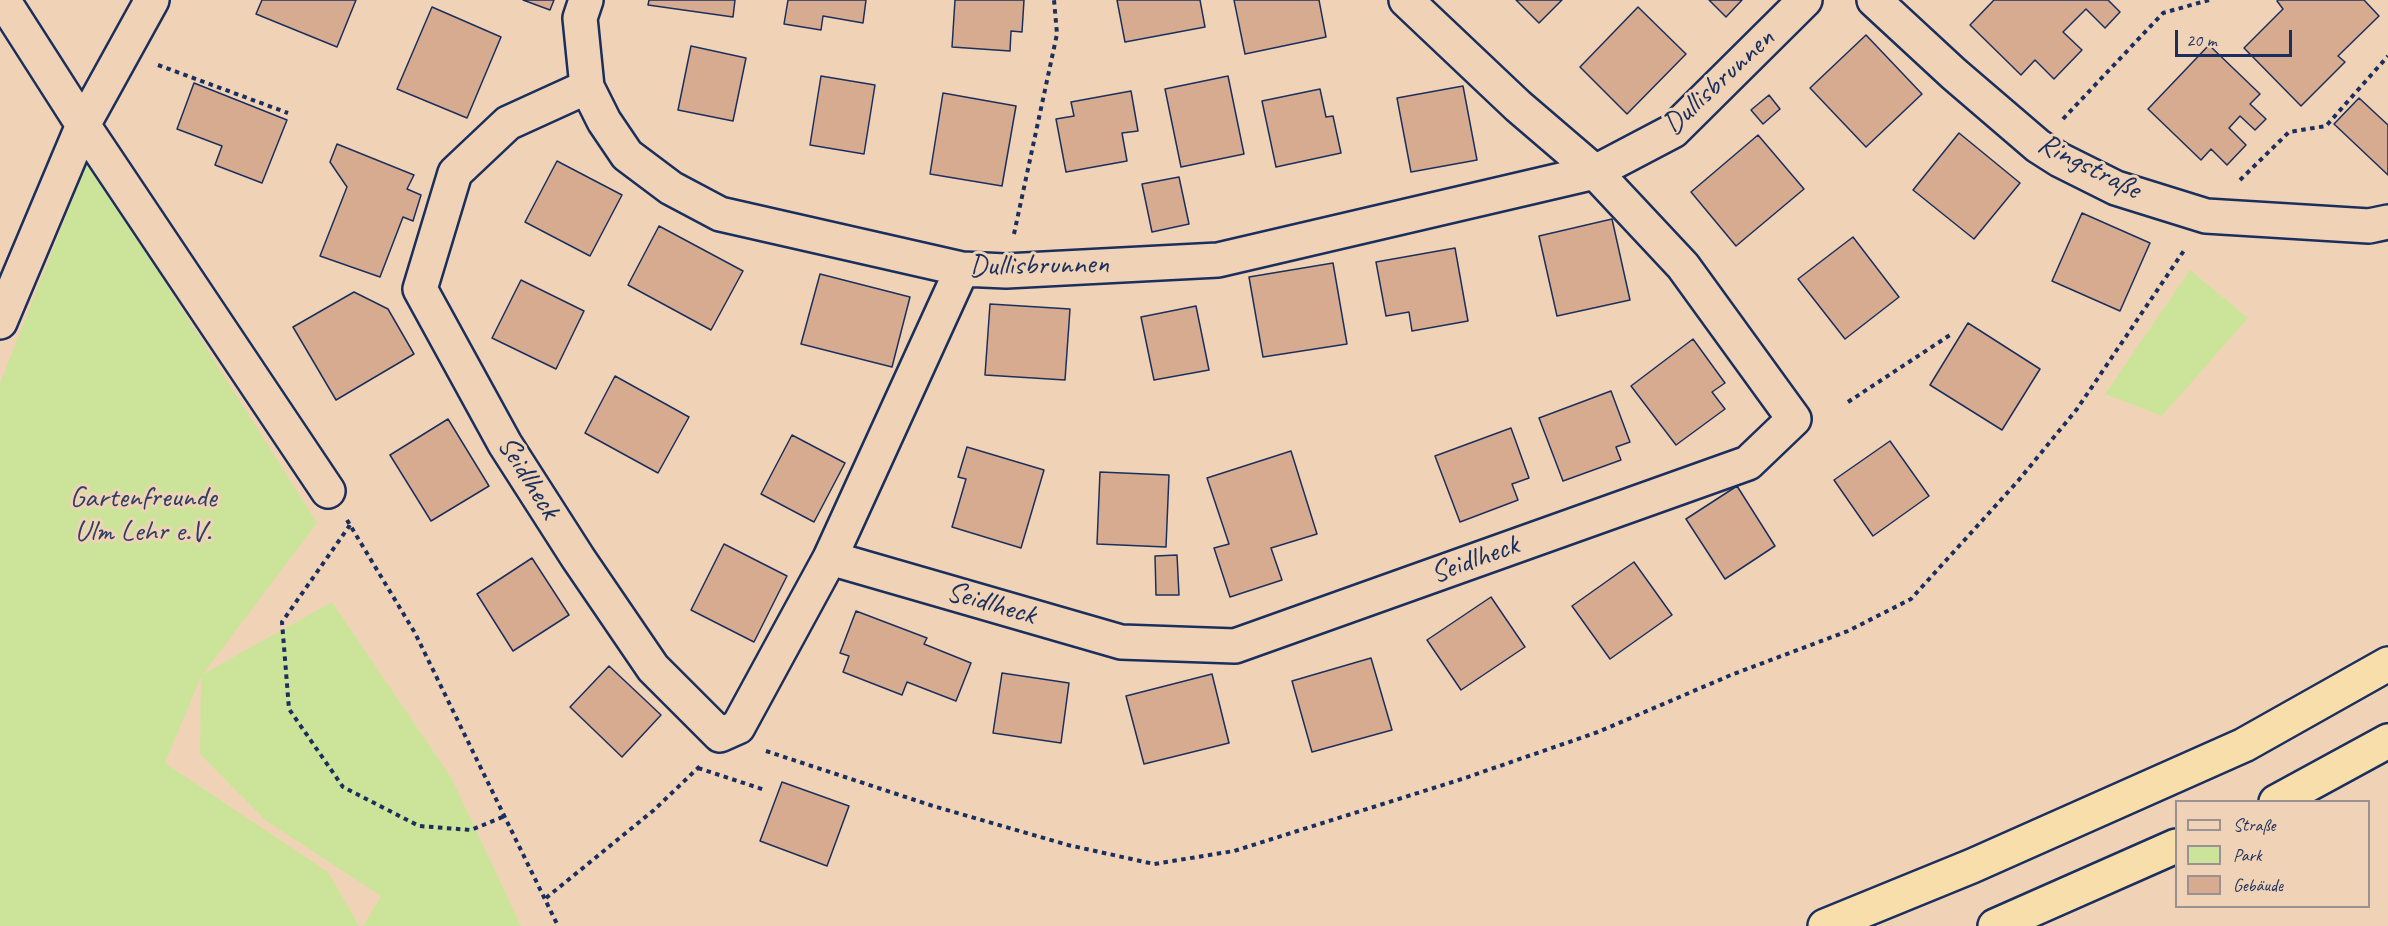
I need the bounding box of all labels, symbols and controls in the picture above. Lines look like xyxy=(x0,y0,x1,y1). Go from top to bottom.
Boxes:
scale bar xyxy=(2178,18,2295,56)
street label: Dullisbrunnen xyxy=(1656,21,1782,143)
text: 20 m xyxy=(2186,29,2217,51)
street label: Ringstraße xyxy=(2032,126,2146,208)
street label: Dullisbrunnen xyxy=(969,247,1109,285)
street label: Seidlheck xyxy=(489,430,567,526)
park label: Gartenfreunde Ulm Lehr e.V. xyxy=(69,480,217,550)
street label: Seidlheck xyxy=(1426,527,1524,593)
street label: Seidlheck xyxy=(942,574,1040,634)
legend xyxy=(2175,800,2370,908)
text: Straße xyxy=(2233,814,2275,836)
text: Park xyxy=(2233,844,2262,866)
text: Gebäude xyxy=(2233,874,2283,896)

